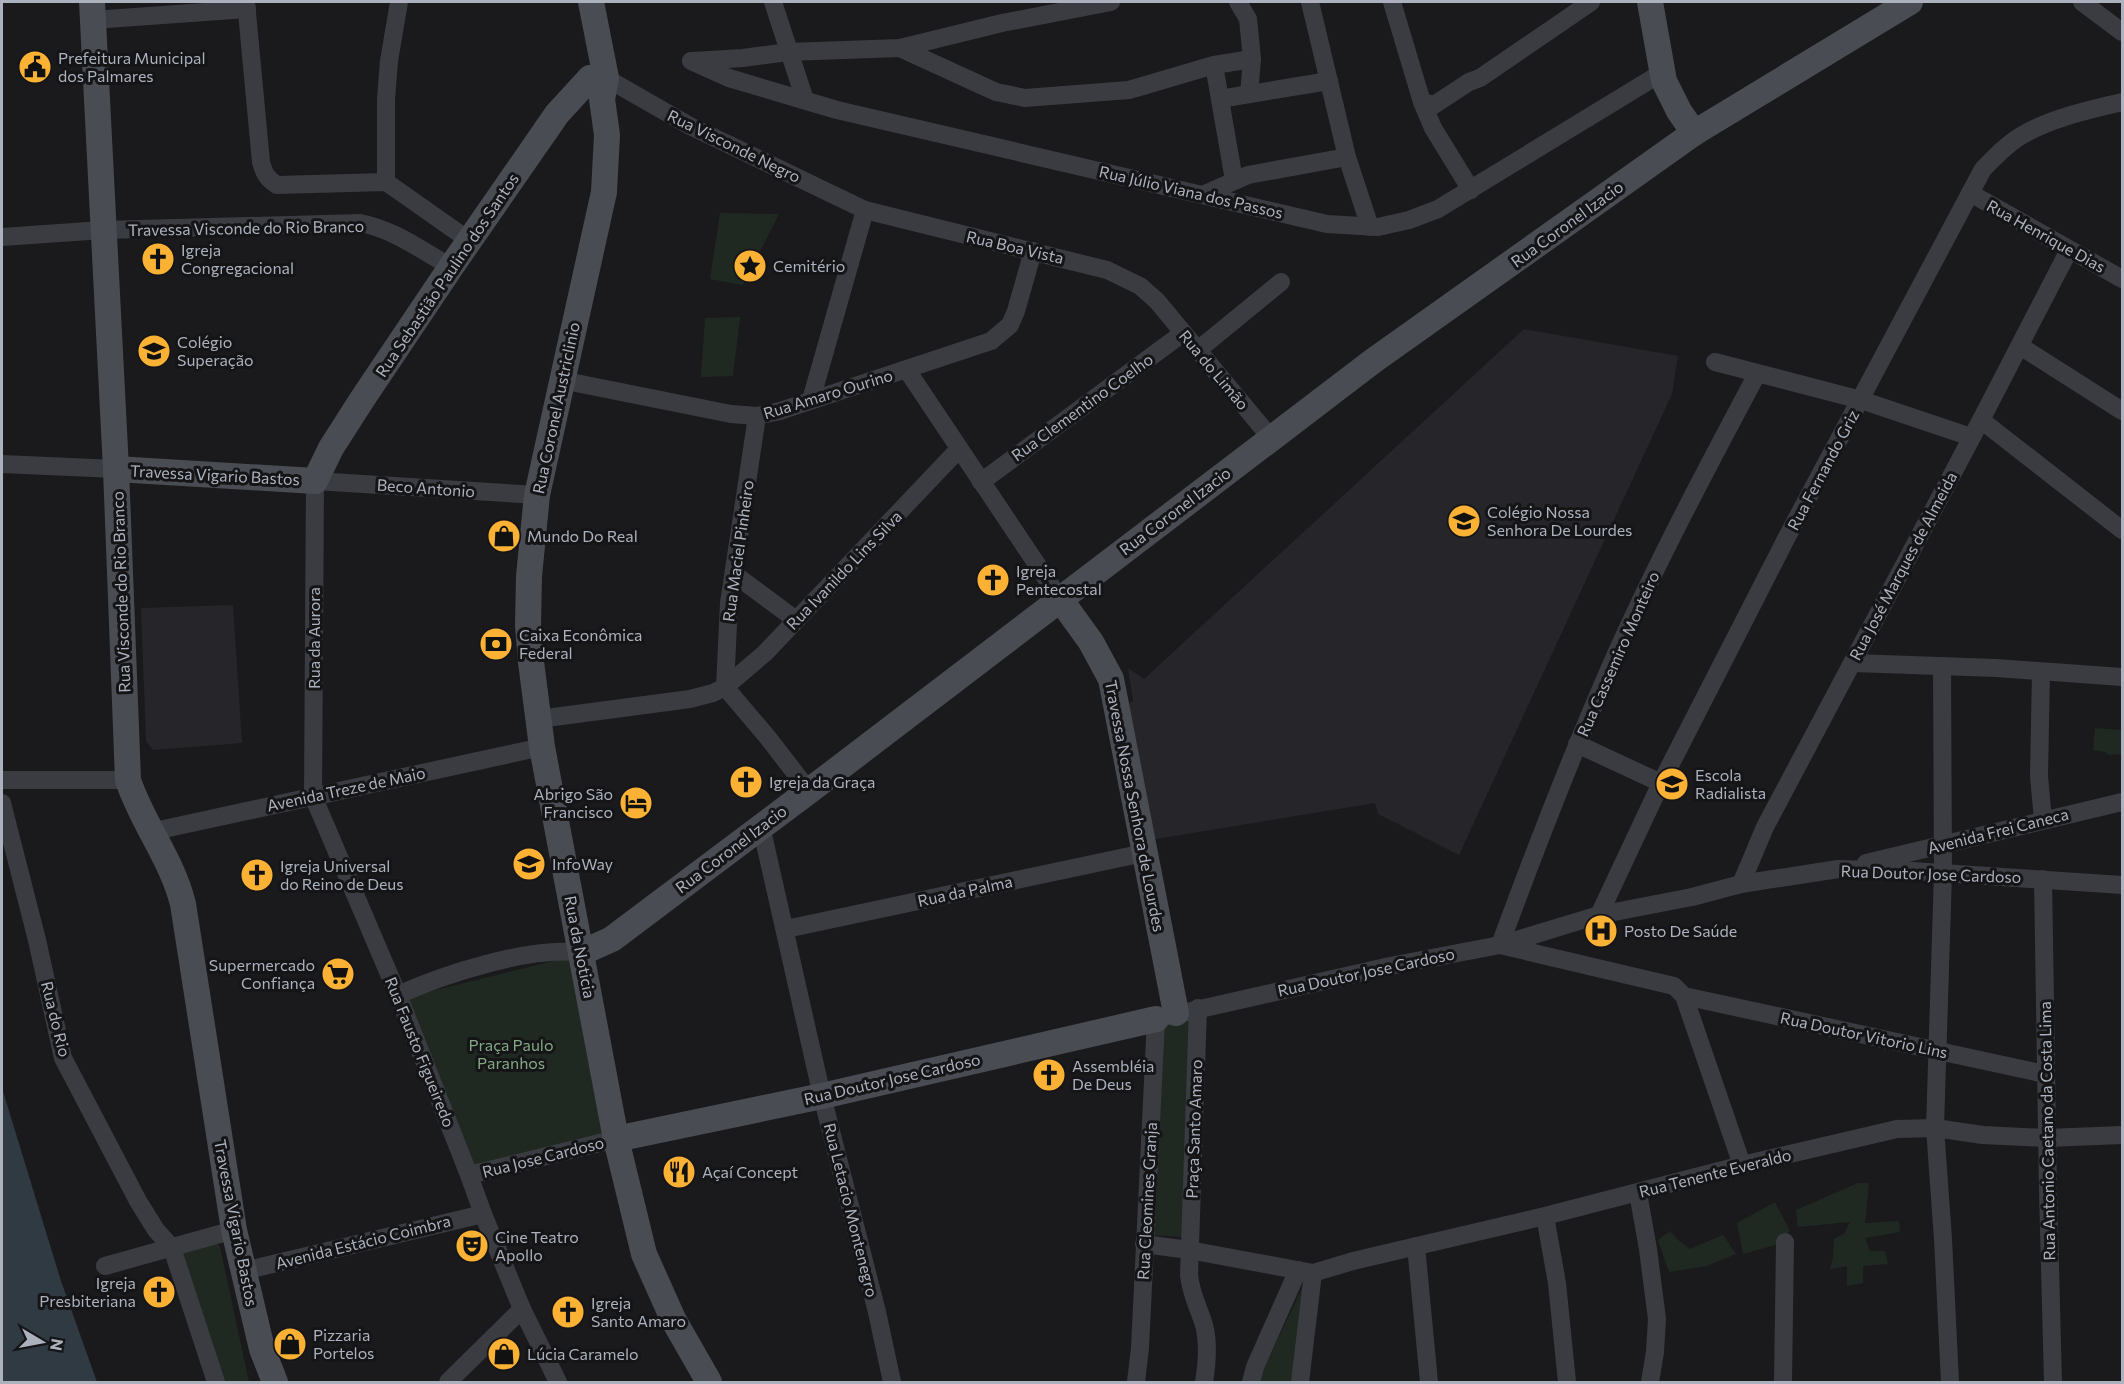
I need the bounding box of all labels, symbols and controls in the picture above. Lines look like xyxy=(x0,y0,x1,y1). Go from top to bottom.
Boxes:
place label: Prefeitura Municipal dos Palmares xyxy=(58,48,206,85)
public building icon: Prefeitura Municipal dos Palmares xyxy=(17,49,53,85)
street label: Rua Visconde Negro xyxy=(665,105,804,186)
street label: Rua Júlio Viana dos Passos xyxy=(1097,161,1285,222)
street label: Rua Sebastião Paulino dos Santos xyxy=(371,169,522,380)
street label: Rua Coronel Izacio xyxy=(1507,176,1627,271)
street label: Rua Henrique Dias xyxy=(1984,195,2109,276)
street label: Travessa Visconde do Rio Branco xyxy=(128,216,364,239)
street label: Rua Boa Vista xyxy=(964,226,1066,267)
place label: Igreja Congregacional xyxy=(181,240,294,277)
church icon: Igreja Congregacional xyxy=(140,241,176,277)
place icon: Cemitério xyxy=(732,248,768,284)
place label: Cemitério xyxy=(773,256,845,275)
street label: Rua Coronel Austriclinio xyxy=(528,320,583,495)
street label: Rua do Limão xyxy=(1176,326,1253,413)
place label: Colégio Superação xyxy=(177,332,254,369)
school or university icon: Colégio Superação xyxy=(136,333,172,369)
street label: Rua Clementino Coelho xyxy=(1007,349,1156,464)
street label: Rua Amaro Ourino xyxy=(761,365,895,422)
street label: Rua Fernando Griz xyxy=(1783,406,1862,533)
street label: Travessa Vigario Bastos xyxy=(130,461,300,488)
street label: Rua Coronel Izacio xyxy=(1115,463,1234,559)
street label: Rua José Marques de Almeida xyxy=(1845,468,1960,663)
street label: Beco Antonio xyxy=(376,475,476,500)
street label: Rua Maciel Pinheiro xyxy=(718,479,757,623)
street label: Rua Visconde do Rio Branco xyxy=(107,491,134,693)
place label: Colégio Nossa Senhora De Lourdes xyxy=(1487,502,1632,539)
school or university icon: Colégio Nossa Senhora De Lourdes xyxy=(1446,503,1482,539)
street label: Rua Ivanildo Lins Silva xyxy=(782,506,905,633)
shop icon: Mundo Do Real xyxy=(486,518,522,554)
place label: Mundo Do Real xyxy=(527,526,638,545)
place label: Igreja Pentecostal xyxy=(1016,561,1102,598)
church icon: Igreja Pentecostal xyxy=(975,562,1011,598)
street label: Rua Cassemiro Monteiro xyxy=(1573,568,1663,739)
street label: Rua da Aurora xyxy=(304,587,323,689)
place label: Caixa Econômica Federal xyxy=(519,625,642,662)
bank icon: Caixa Econômica Federal xyxy=(478,626,514,662)
street label: Travessa Nossa Senhora de Lourdes xyxy=(1102,678,1169,933)
street label: Avenida Treze de Maio xyxy=(265,762,427,815)
church icon: Igreja da Graça xyxy=(728,764,764,800)
place label: Escola Radialista xyxy=(1695,765,1766,802)
school or university icon: Escola Radialista xyxy=(1654,766,1690,802)
place label: Igreja da Graça xyxy=(769,772,876,791)
place label: Abrigo São Francisco xyxy=(534,784,613,821)
hotel icon: Abrigo São Francisco xyxy=(618,785,654,821)
street label: Rua Coronel Izacio xyxy=(671,801,790,897)
street label: Avenida Frei Caneca xyxy=(1925,804,2070,857)
school or university icon: InfoWay xyxy=(511,846,547,882)
place label: InfoWay xyxy=(552,854,613,873)
place label: Igreja Universal do Reino de Deus xyxy=(280,856,404,893)
church icon: Igreja Universal do Reino de Deus xyxy=(239,857,275,893)
street label: Rua Doutor Jose Cardoso xyxy=(1840,861,2022,886)
street label: Rua da Palma xyxy=(916,871,1014,910)
street label: Rua da Noticia xyxy=(561,894,600,1000)
hospital icon: Posto De Saúde xyxy=(1583,913,1619,949)
place label: Posto De Saúde xyxy=(1624,921,1737,940)
street label: Rua Doutor Jose Cardoso xyxy=(1276,943,1456,1000)
place label: Supermercado Confiança xyxy=(209,955,315,992)
supermarket icon: Supermercado Confiança xyxy=(320,956,356,992)
street label: Rua Fausto Figueiredo xyxy=(382,974,459,1130)
street label: Rua do Rio xyxy=(38,979,75,1059)
street label: Rua Antonio Caetano da Costa Lima xyxy=(2035,1001,2058,1261)
street label: Rua Doutor Vitorio Lins xyxy=(1779,1007,1950,1062)
park label: Praça Paulo Paranhos xyxy=(469,1035,553,1072)
street label: Rua Doutor Jose Cardoso xyxy=(802,1049,982,1108)
place label: Assembléia De Deus xyxy=(1072,1056,1154,1093)
church icon: Assembléia De Deus xyxy=(1031,1057,1067,1093)
street label: Praça Santo Amaro xyxy=(1182,1059,1205,1199)
street label: Rua Letacio Montenegro xyxy=(821,1121,882,1299)
street label: Rua Cleomines Granja xyxy=(1133,1122,1160,1280)
street label: Rua Jose Cardoso xyxy=(480,1132,606,1181)
street label: Travessa Vigario Bastos xyxy=(211,1138,262,1308)
street label: Rua Tenente Everaldo xyxy=(1637,1144,1793,1201)
restaurant icon: Açaí Concept xyxy=(661,1154,697,1190)
place label: Açaí Concept xyxy=(702,1162,799,1181)
street label: Avenida Estácio Coimbra xyxy=(273,1211,452,1272)
place label: Cine Teatro Apollo xyxy=(495,1227,579,1264)
theatre icon: Cine Teatro Apollo xyxy=(454,1228,490,1264)
place label: Igreja Presbiteriana xyxy=(39,1273,136,1310)
church icon: Igreja Presbiteriana xyxy=(141,1274,177,1310)
place label: Igreja Santo Amaro xyxy=(591,1293,686,1330)
church icon: Igreja Santo Amaro xyxy=(550,1294,586,1330)
north arrow xyxy=(12,1312,72,1372)
place label: Pizzaria Portelos xyxy=(313,1325,374,1362)
shop icon: Pizzaria Portelos xyxy=(272,1326,308,1362)
shop icon: Lúcia Caramelo xyxy=(486,1336,522,1372)
text: N xyxy=(47,1337,68,1352)
place label: Lúcia Caramelo xyxy=(527,1344,639,1363)

